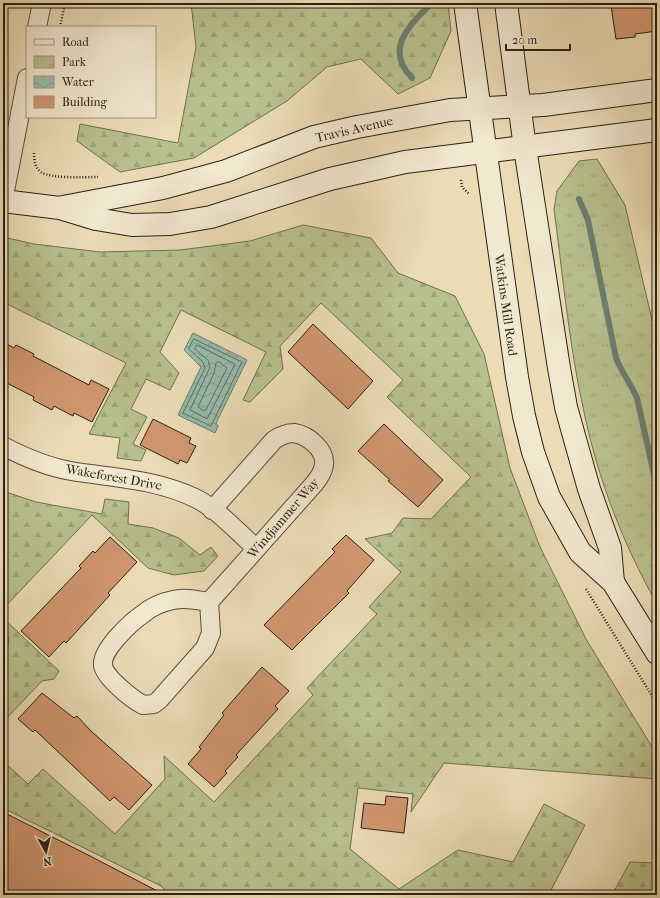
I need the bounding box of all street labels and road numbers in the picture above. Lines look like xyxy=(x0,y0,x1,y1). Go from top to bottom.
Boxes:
street label: Travis Avenue xyxy=(314,113,395,145)
street label: Watkins Mill Road xyxy=(491,252,521,358)
street label: Wakeforest Drive xyxy=(64,461,164,493)
street label: Windjammer Way xyxy=(243,474,323,562)

